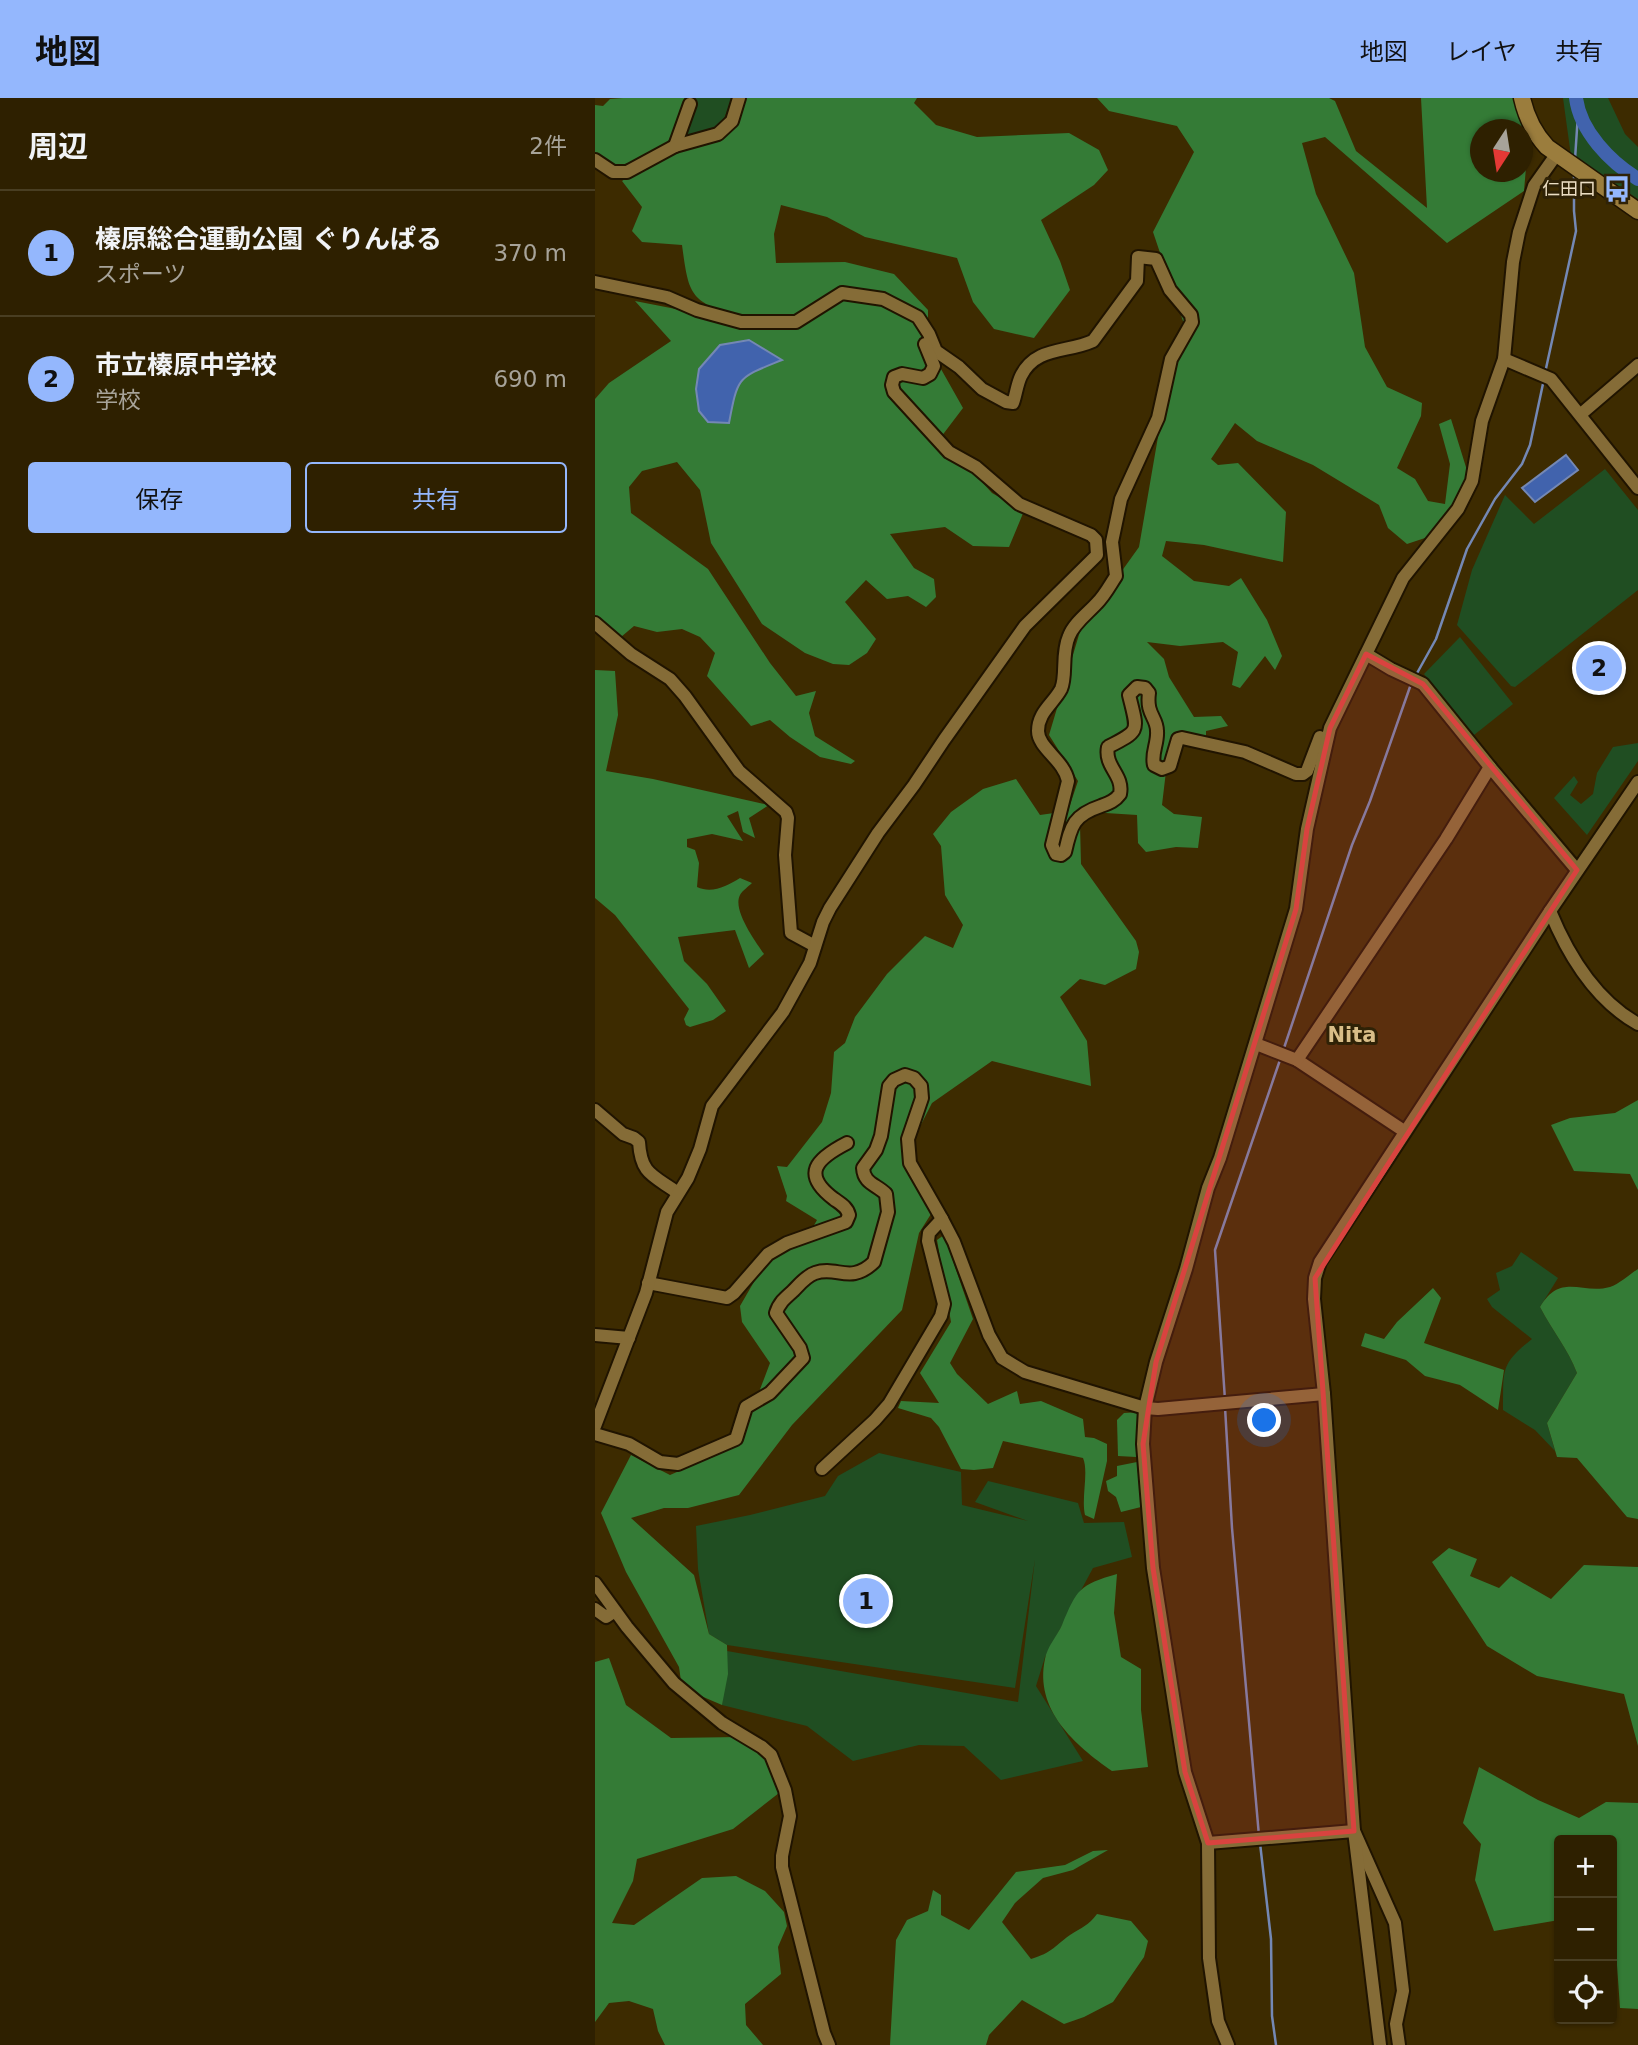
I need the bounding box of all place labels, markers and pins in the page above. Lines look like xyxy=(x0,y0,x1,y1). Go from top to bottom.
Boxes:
bus stop icon: 仁田口 xyxy=(1602,174,1632,204)
place label: 仁田口 xyxy=(1542,178,1596,199)
pin: 2 xyxy=(1576,642,1622,694)
pin: 1 xyxy=(843,1575,889,1627)

